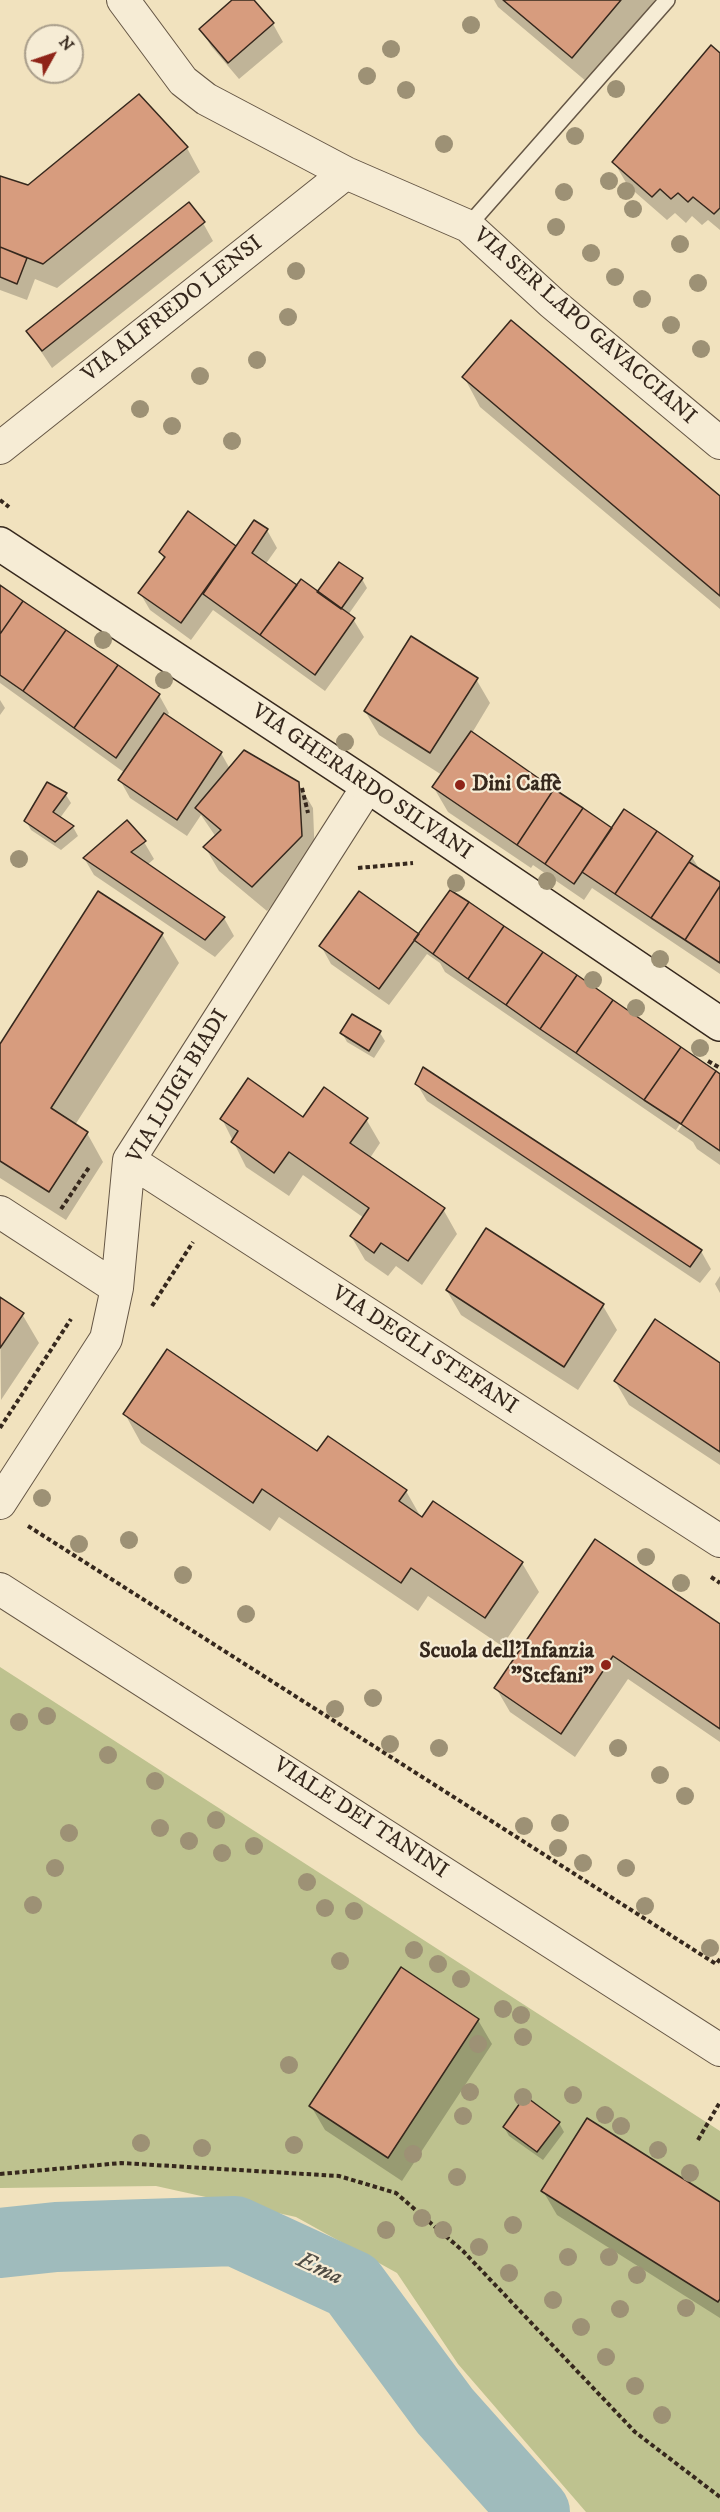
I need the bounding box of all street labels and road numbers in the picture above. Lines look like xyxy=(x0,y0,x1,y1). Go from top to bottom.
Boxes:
street label: VIA SER LAPO GAVACCIANI xyxy=(467,223,701,431)
street label: VIA ALFREDO LENSI xyxy=(77,231,269,389)
street label: VIA GHERARDO SILVANI xyxy=(246,699,476,867)
street label: VIA LUIGI BIADI xyxy=(123,1005,235,1169)
street label: VIA DEGLI STEFANI xyxy=(326,1281,522,1421)
street label: VIALE DEI TANINI xyxy=(268,1753,452,1885)

